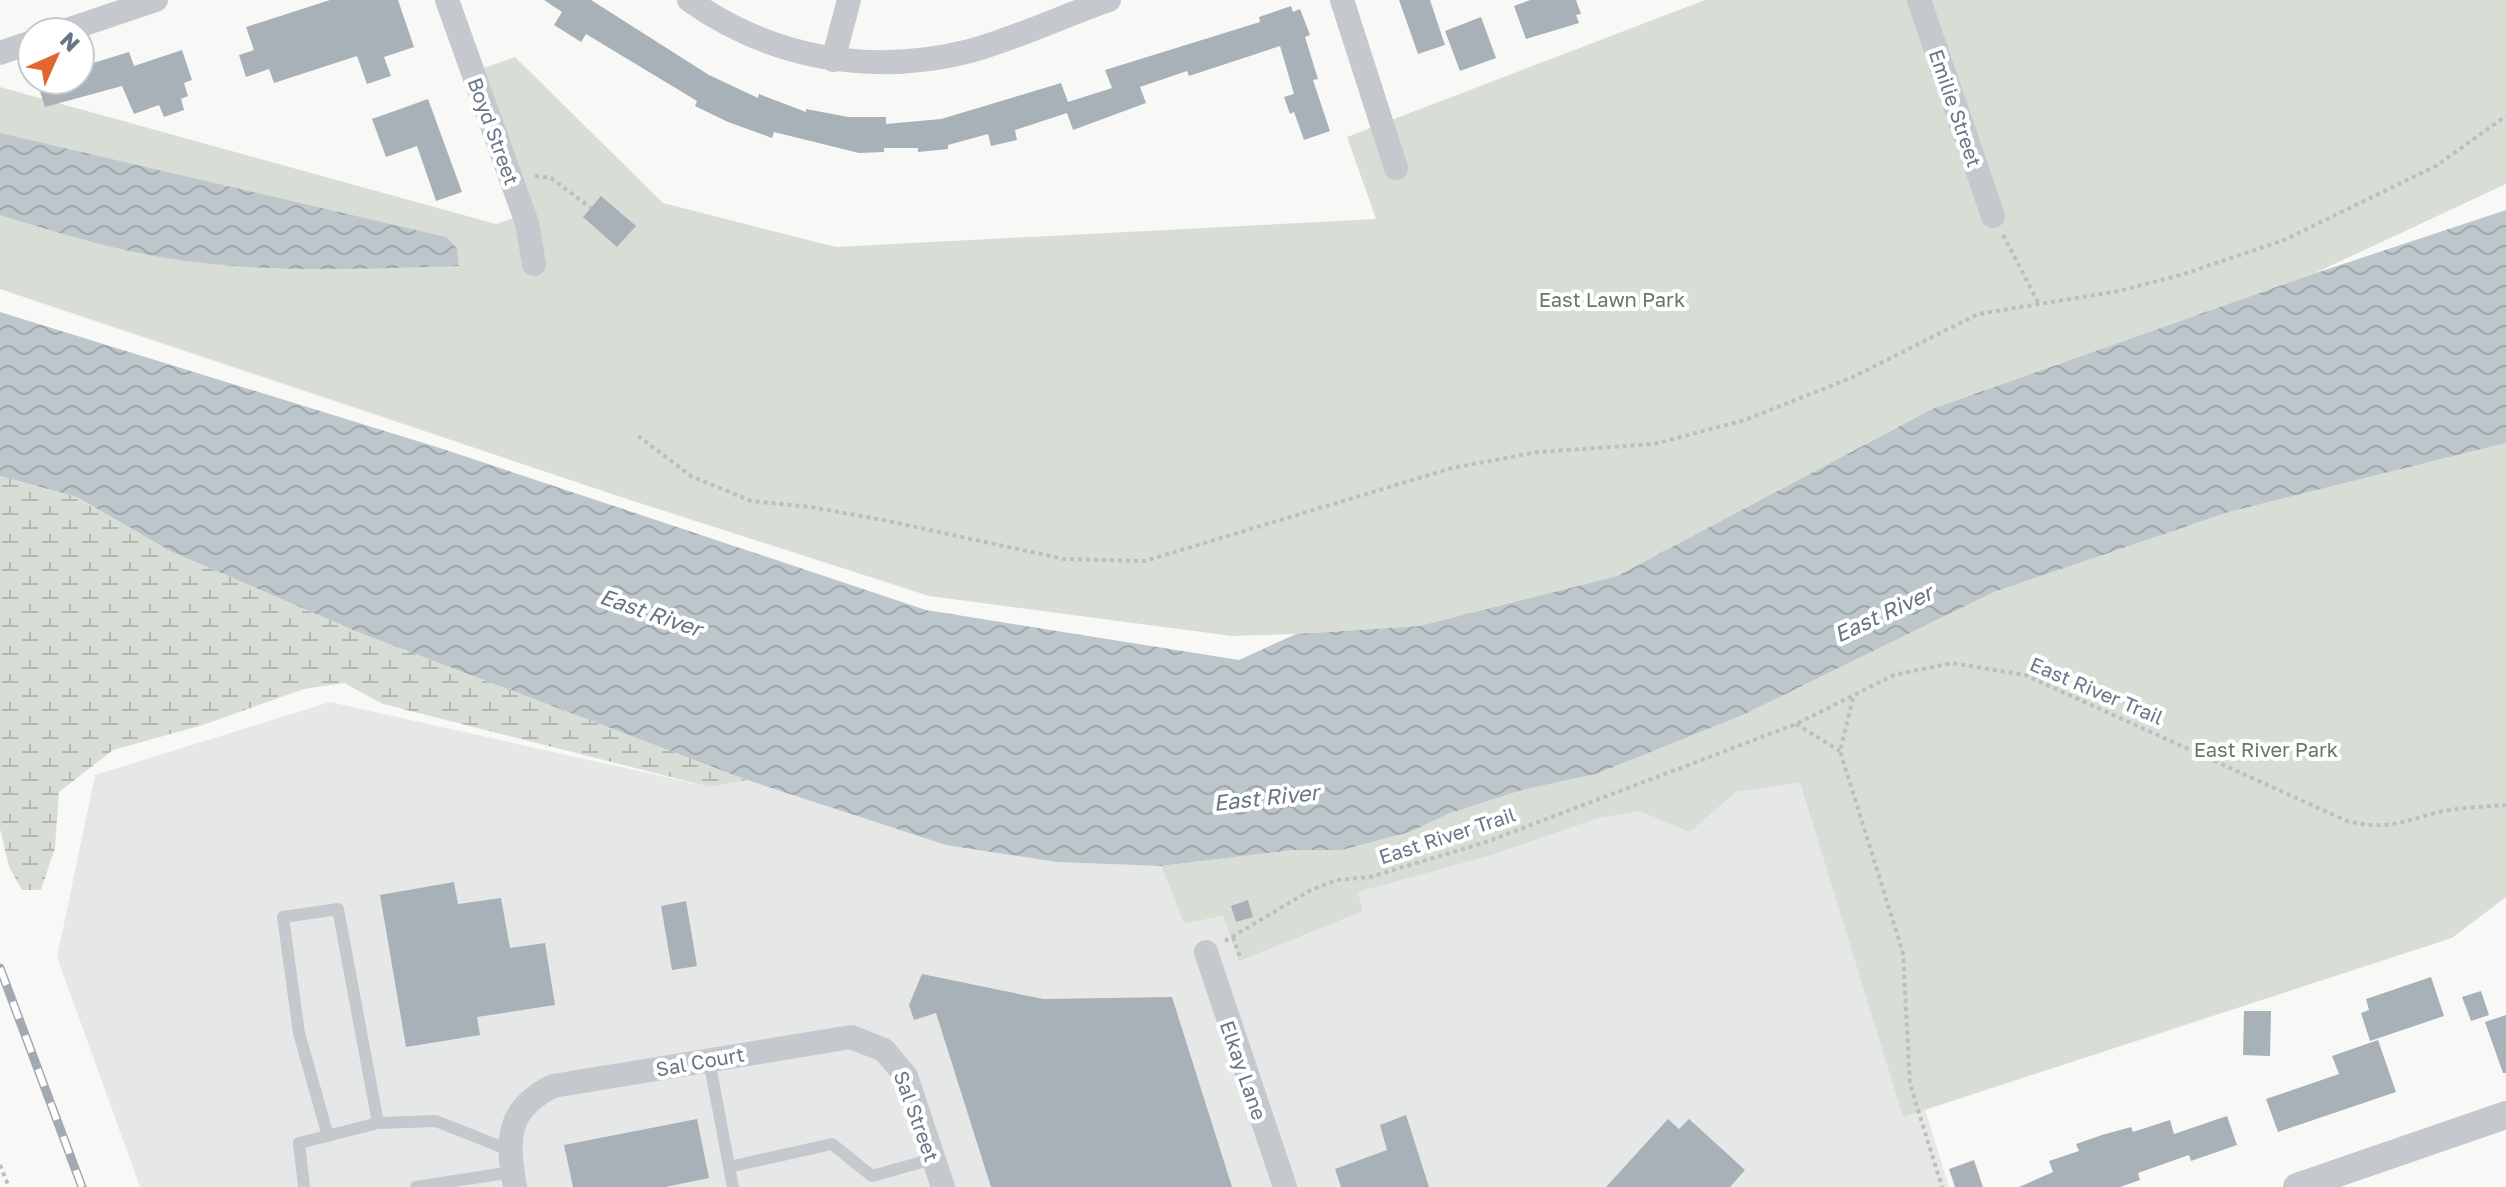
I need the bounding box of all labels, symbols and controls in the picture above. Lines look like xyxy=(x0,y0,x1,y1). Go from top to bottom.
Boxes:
north arrow xyxy=(16,16,96,96)
text: N xyxy=(55,26,86,57)
street label: Emilie Street xyxy=(1925,46,1987,170)
street label: Boyd Street xyxy=(464,74,524,188)
park label: East Lawn Park xyxy=(1539,287,1685,311)
water label: East River xyxy=(1829,577,1940,648)
water label: East River xyxy=(597,582,709,643)
street label: East River Trail xyxy=(2027,651,2167,729)
park label: East River Park xyxy=(2194,737,2338,761)
water label: East River xyxy=(1212,778,1323,816)
street label: East River Trail xyxy=(1376,802,1518,868)
street label: Elkay Lane xyxy=(1216,1017,1272,1123)
street label: Sal Court xyxy=(654,1041,746,1081)
street label: Sal Street xyxy=(890,1067,944,1165)

